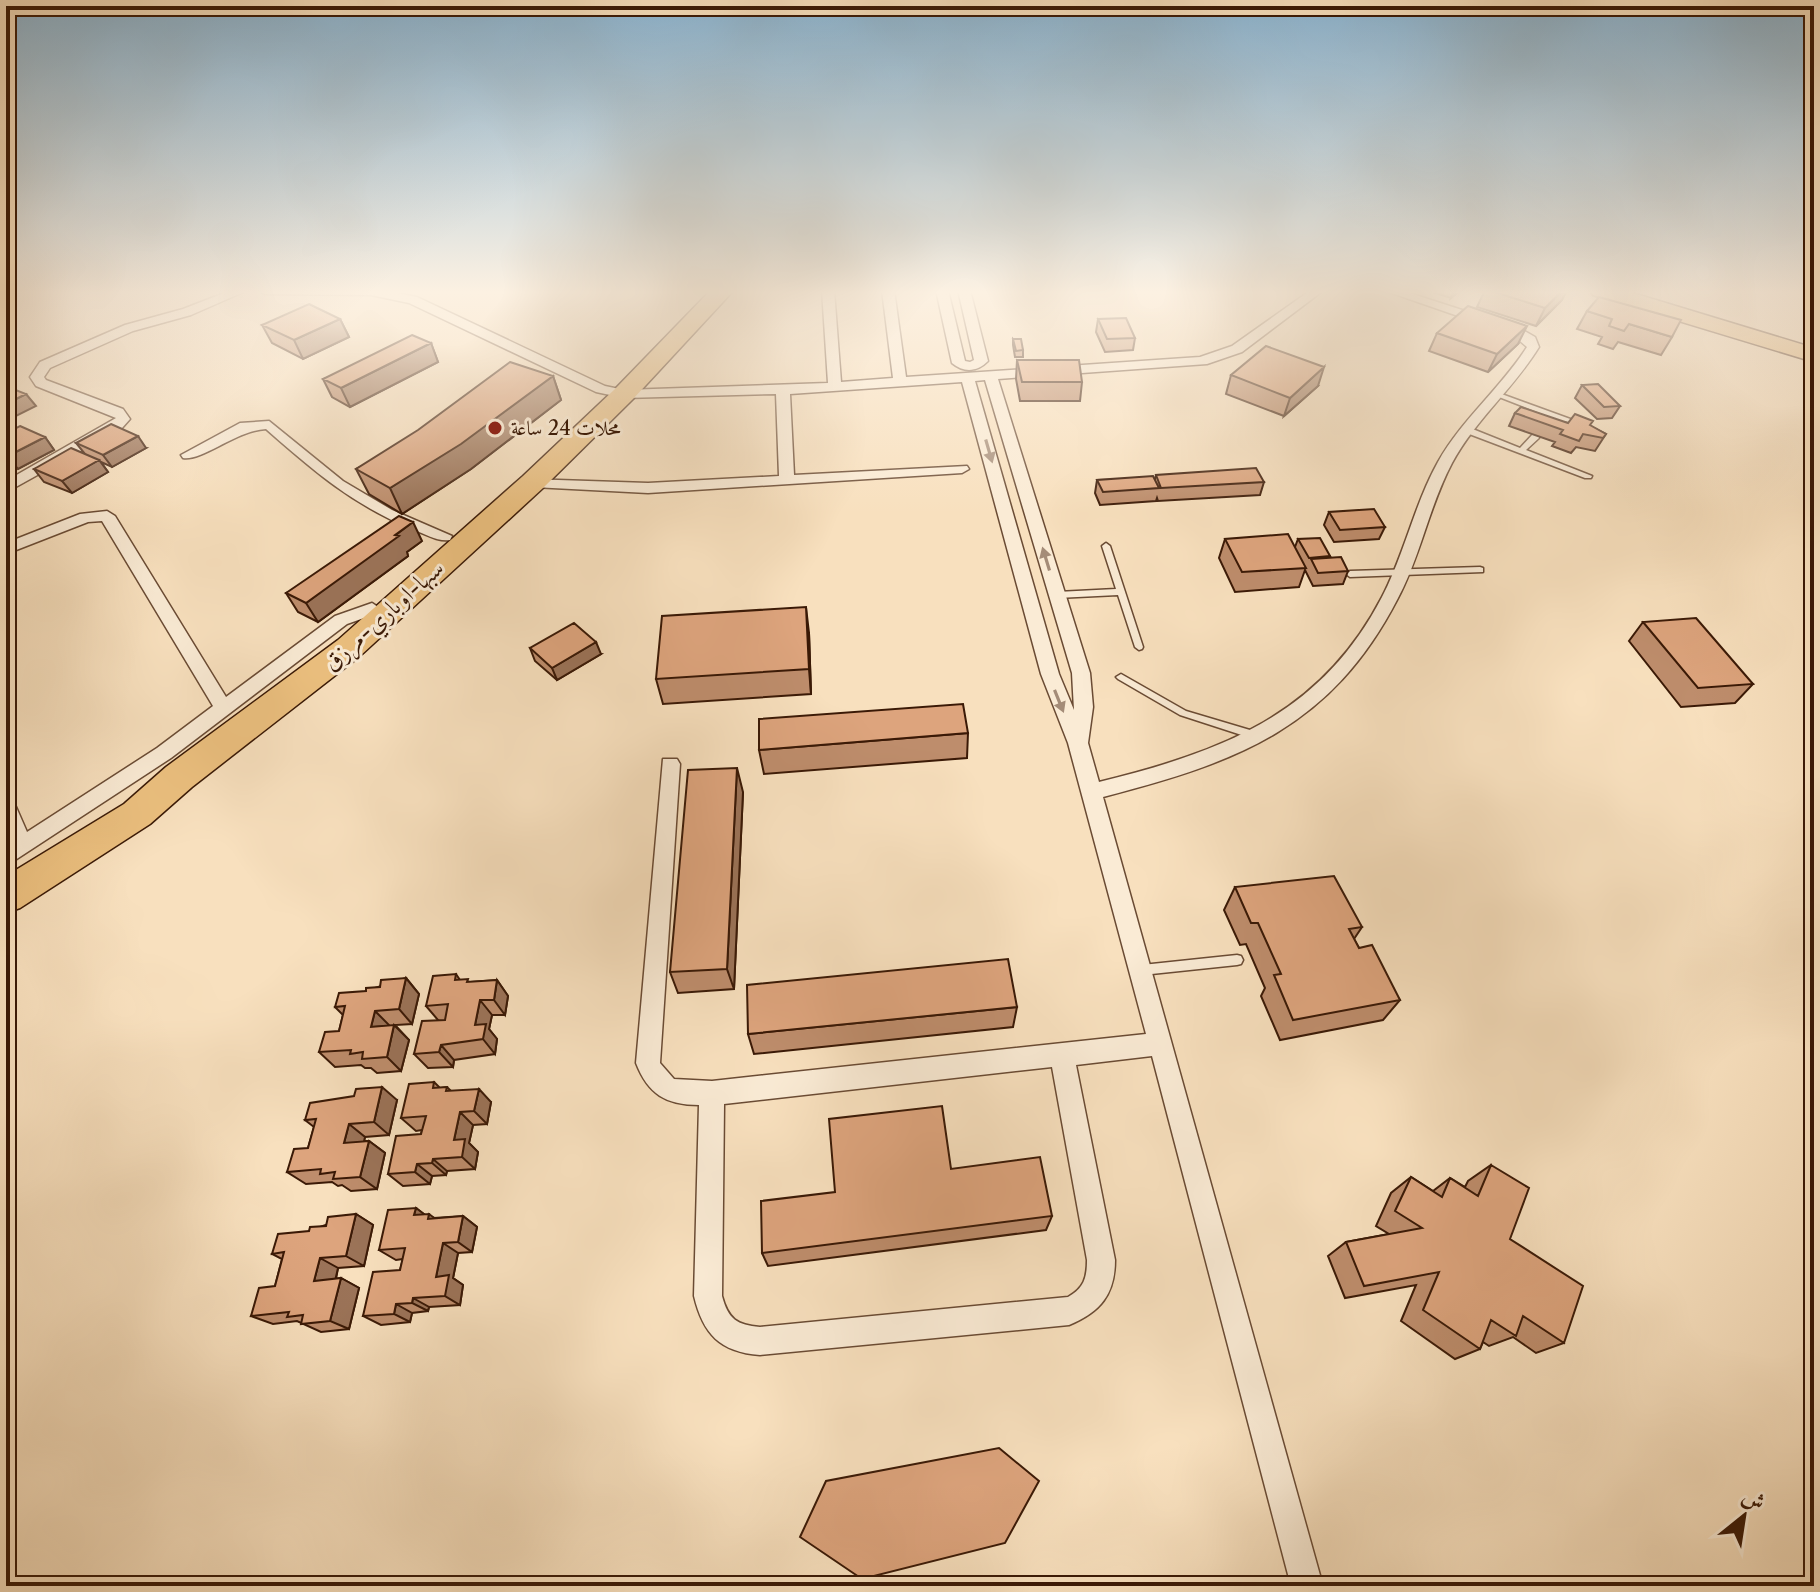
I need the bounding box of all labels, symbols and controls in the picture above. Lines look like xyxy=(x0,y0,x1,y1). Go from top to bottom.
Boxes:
place label: محلات 24 ساعة xyxy=(511,416,621,440)
marker: محلات 24 ساعة xyxy=(486,419,504,437)
one-way arrow xyxy=(983,439,996,463)
one-way arrow xyxy=(1039,546,1052,570)
street label: سبها-اوباري-مرزق xyxy=(317,553,453,681)
one-way arrow xyxy=(1053,689,1066,713)
north arrow xyxy=(1704,1476,1784,1556)
text: ش xyxy=(1738,1482,1770,1516)

